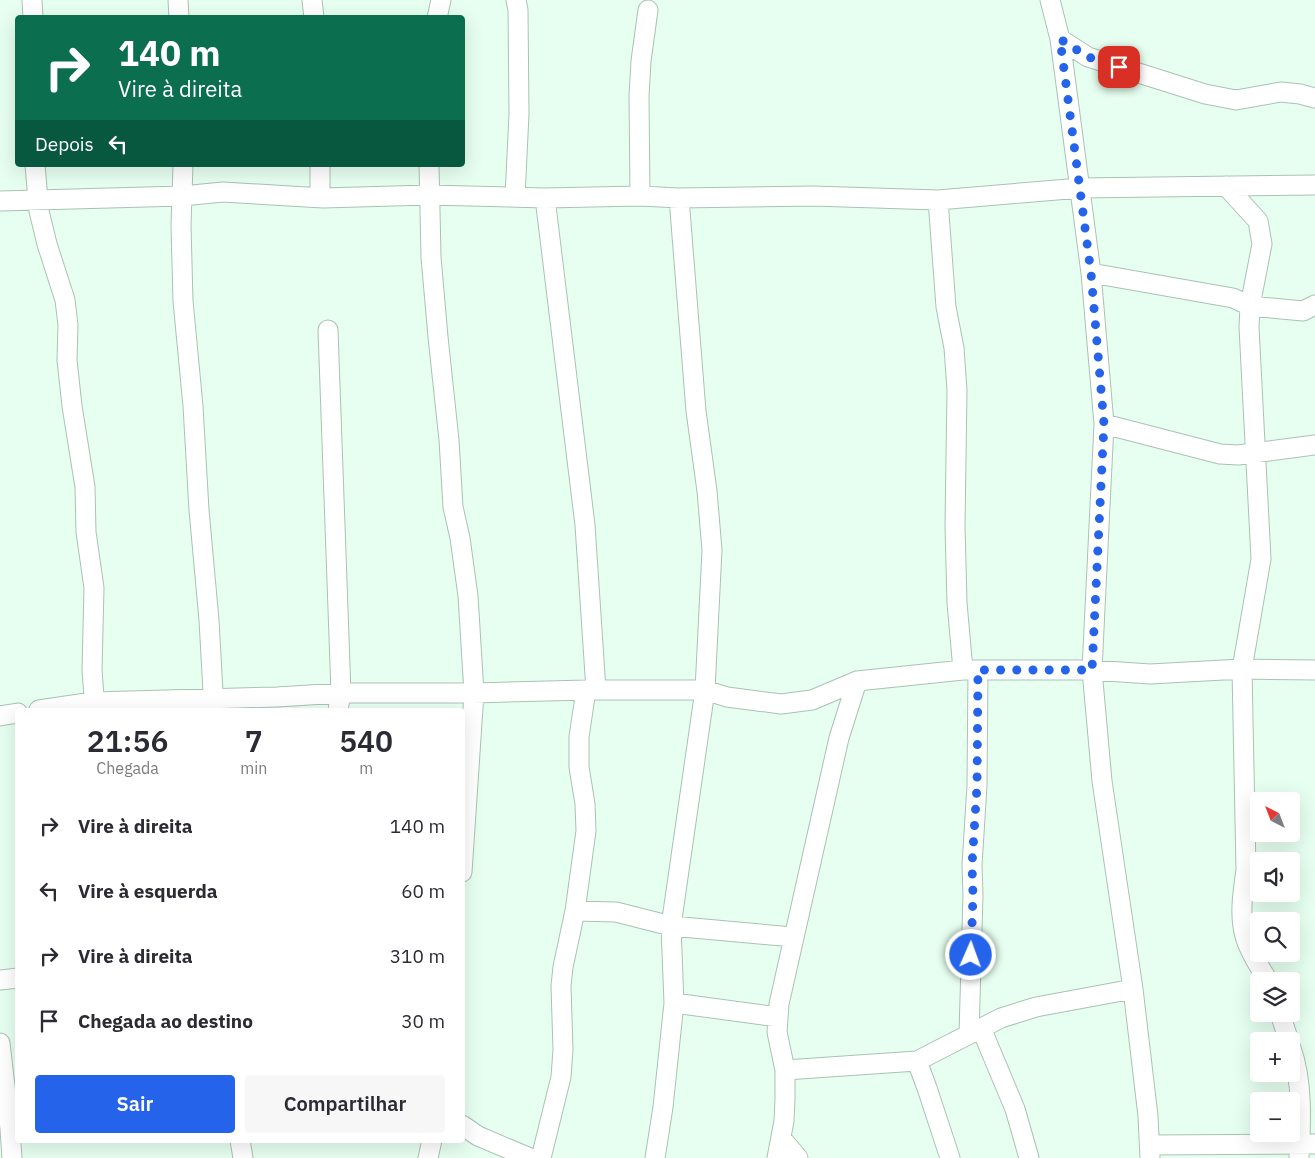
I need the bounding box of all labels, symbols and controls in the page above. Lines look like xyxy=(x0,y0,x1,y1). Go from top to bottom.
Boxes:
text: 140 m xyxy=(118,30,221,76)
icon: right xyxy=(35,35,100,100)
pin xyxy=(1098,46,1140,88)
icon: arrive xyxy=(1105,53,1133,81)
text: Vire à direita xyxy=(118,74,242,103)
icon: left xyxy=(104,130,132,158)
text: Depois xyxy=(35,132,94,156)
text: 21:56 xyxy=(87,721,168,760)
text: 7 xyxy=(245,721,263,760)
text: 540 xyxy=(339,721,393,760)
text: Chegada xyxy=(96,758,159,778)
text: min xyxy=(240,758,267,778)
text: m xyxy=(359,758,373,778)
north arrow xyxy=(1250,792,1300,842)
map controls xyxy=(1250,792,1300,1142)
icon: right xyxy=(35,812,63,840)
text: Vire à direita xyxy=(78,814,193,838)
text: 140 m xyxy=(390,814,445,838)
button: sound xyxy=(1250,852,1300,902)
icon: left xyxy=(35,877,63,905)
text: Vire à esquerda xyxy=(78,879,218,903)
text: 60 m xyxy=(401,879,445,903)
button: search xyxy=(1250,912,1300,962)
position arrow xyxy=(944,928,996,980)
icon: right xyxy=(35,942,63,970)
text: Vire à direita xyxy=(78,944,193,968)
text: 310 m xyxy=(390,944,445,968)
button: layers xyxy=(1250,972,1300,1022)
icon: arrive xyxy=(35,1007,63,1035)
text: Chegada ao destino xyxy=(78,1009,253,1033)
text: 30 m xyxy=(401,1009,445,1033)
button: + xyxy=(1250,1032,1300,1082)
button: Sair xyxy=(35,1075,235,1133)
button: Compartilhar xyxy=(245,1075,445,1133)
button: − xyxy=(1250,1092,1300,1142)

